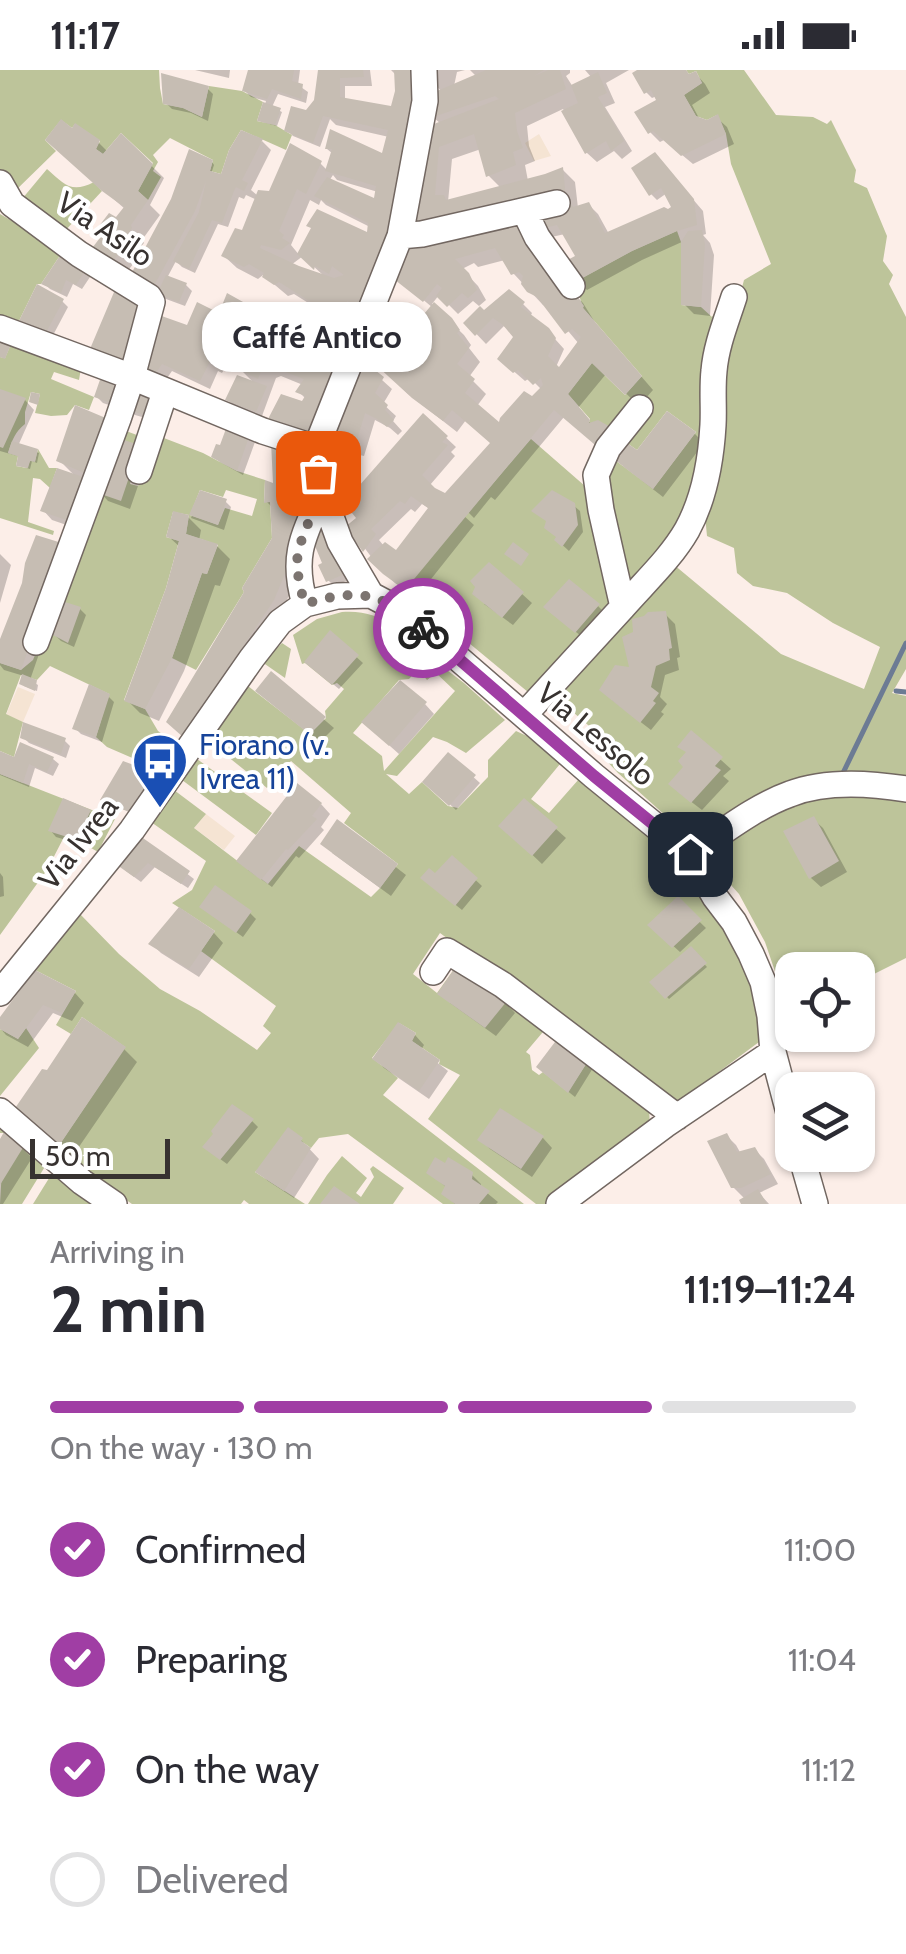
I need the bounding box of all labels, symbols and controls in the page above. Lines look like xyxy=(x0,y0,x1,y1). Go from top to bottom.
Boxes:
text: 11:17 xyxy=(50,12,120,59)
street label: Via Asilo xyxy=(50,184,160,274)
callout: Caffé Antico xyxy=(203,303,433,373)
text: Caffé Antico xyxy=(232,317,402,356)
pin xyxy=(276,431,361,516)
icon: bag xyxy=(291,446,346,501)
courier xyxy=(373,578,473,678)
icon: bike xyxy=(396,601,451,656)
street label: Via Lessolo xyxy=(530,674,662,794)
place label: Fiorano (v. Ivrea 11) xyxy=(199,726,330,797)
bus stop icon: Fiorano (v. Ivrea 11) xyxy=(130,731,190,810)
street label: Via Ivrea xyxy=(30,789,126,897)
pin xyxy=(648,812,733,897)
icon: home xyxy=(663,827,718,882)
map controls xyxy=(775,952,875,1172)
button: locate xyxy=(775,952,875,1052)
button: layers xyxy=(775,1072,875,1172)
scale bar xyxy=(30,1134,170,1178)
text: 50 m xyxy=(45,1139,111,1173)
text: Arriving in xyxy=(50,1232,185,1271)
text: 11:19–11:24 xyxy=(683,1266,856,1313)
text: 2 min xyxy=(50,1269,207,1348)
text: On the way · 130 m xyxy=(50,1428,313,1467)
icon: check xyxy=(50,1522,105,1577)
text: Confirmed xyxy=(135,1526,306,1573)
text: 11:00 xyxy=(784,1530,856,1569)
icon: check xyxy=(50,1632,105,1687)
text: Preparing xyxy=(135,1636,287,1683)
text: 11:04 xyxy=(788,1640,856,1679)
icon: check xyxy=(50,1742,105,1797)
text: On the way xyxy=(135,1746,319,1793)
text: 11:12 xyxy=(801,1750,856,1789)
text: Delivered xyxy=(135,1856,289,1903)

